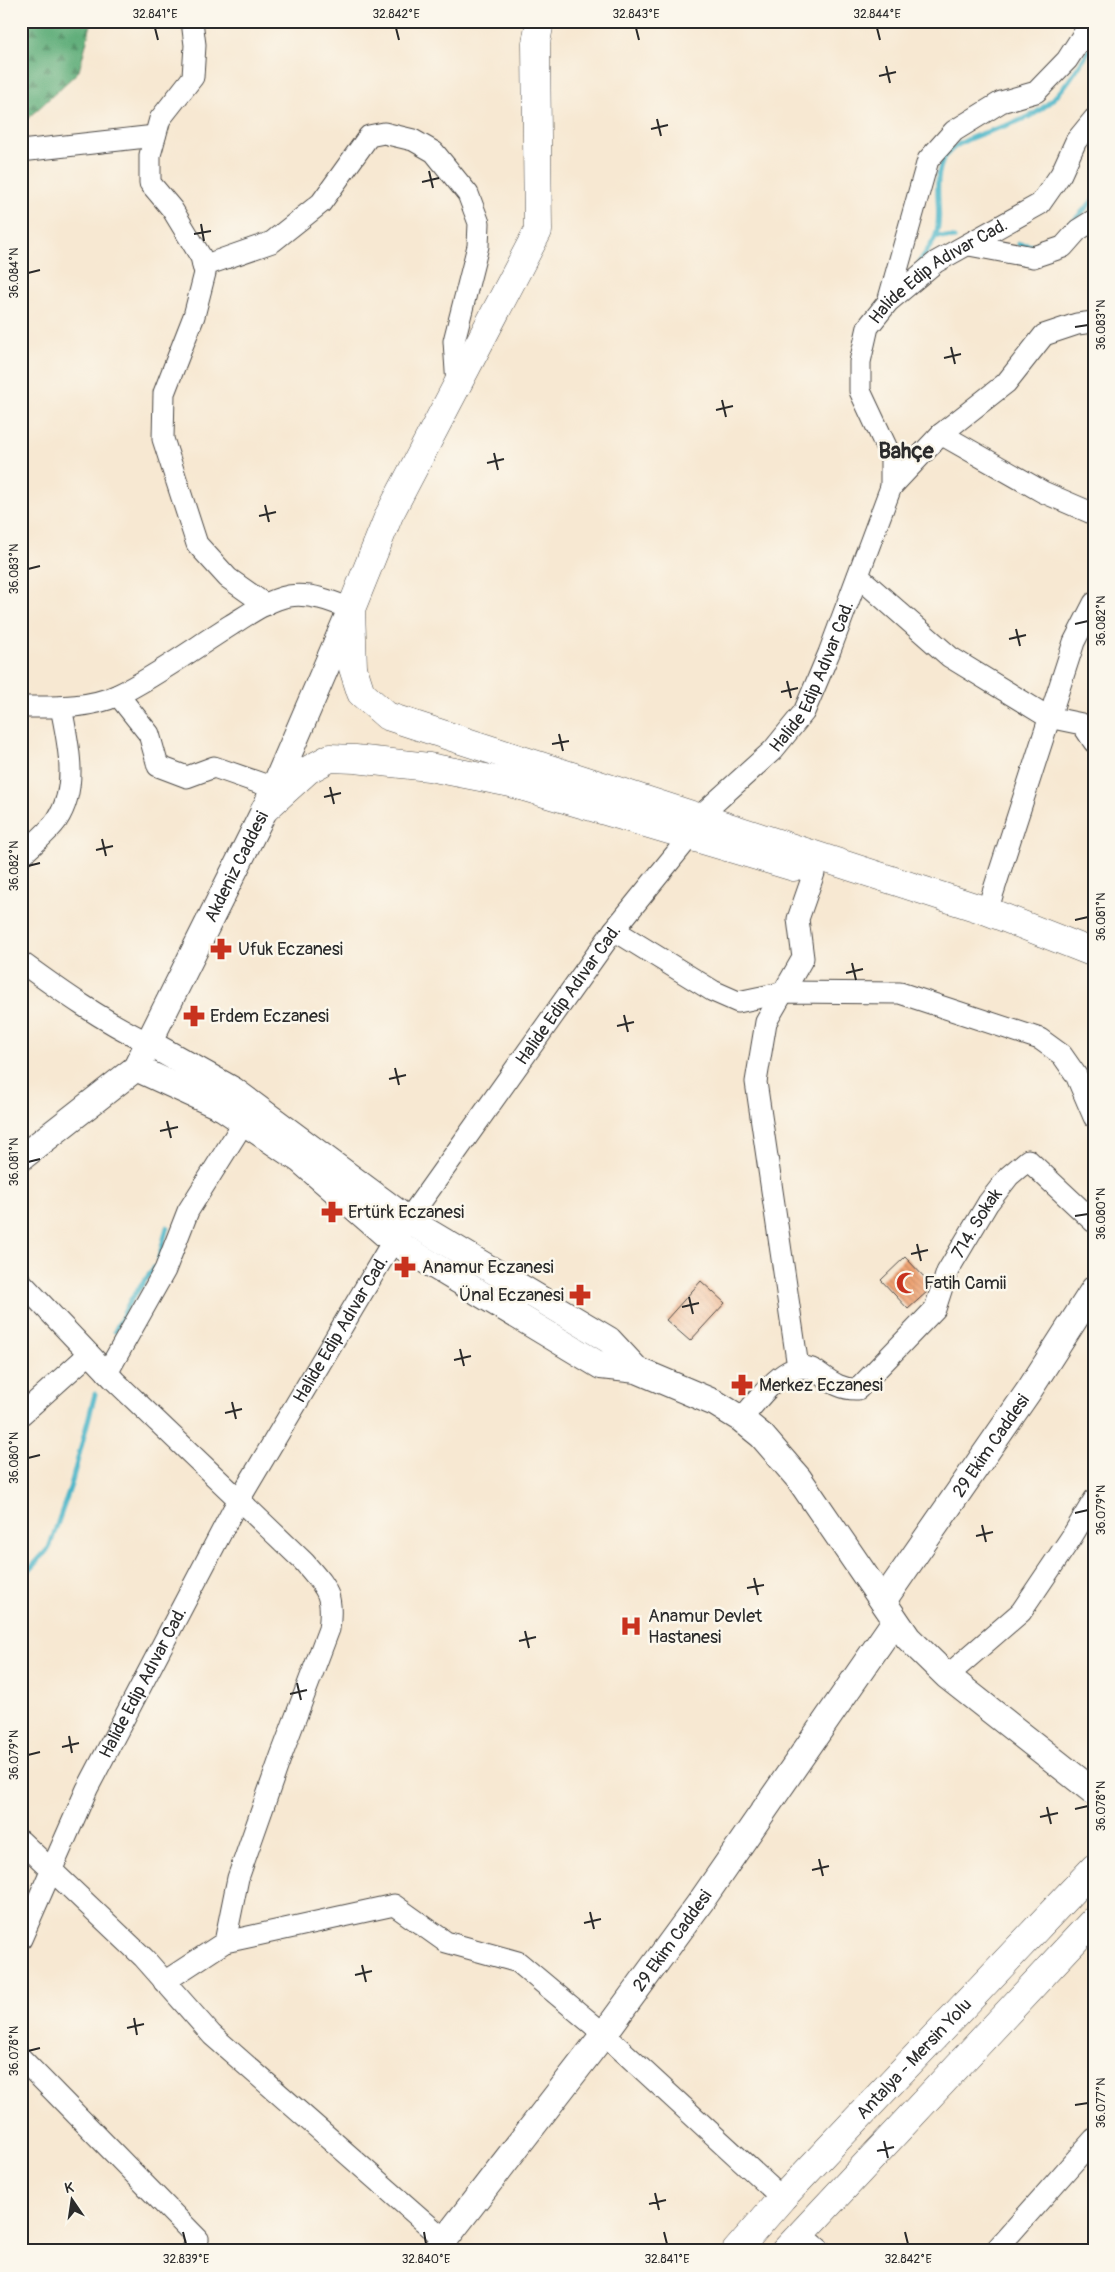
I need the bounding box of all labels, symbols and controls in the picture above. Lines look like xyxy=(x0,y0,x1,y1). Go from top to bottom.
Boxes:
text: 32.841°E xyxy=(132,7,178,22)
text: 32.842°E xyxy=(372,7,420,22)
text: 32.843°E xyxy=(612,7,660,22)
text: 32.844°E xyxy=(853,7,901,22)
street label: Halide Edip Adıvar Cad. xyxy=(864,213,1012,329)
text: 36.084°N xyxy=(7,248,22,298)
text: 36.083°N xyxy=(1094,300,1109,350)
district label: Bahçe xyxy=(878,437,935,465)
text: 36.083°N xyxy=(7,544,22,594)
text: 36.082°N xyxy=(1094,596,1109,646)
street label: Halide Edip Adıvar Cad. xyxy=(764,598,859,757)
street label: Akdeniz Caddesi xyxy=(199,807,274,926)
text: 36.082°N xyxy=(7,841,22,891)
text: 36.081°N xyxy=(1094,893,1109,941)
street label: Halide Edip Adıvar Cad. xyxy=(510,919,626,1070)
pharmacy icon: Ufuk Eczanesi xyxy=(208,936,234,962)
place label: Ufuk Eczanesi xyxy=(238,938,343,961)
pharmacy icon: Erdem Eczanesi xyxy=(181,1003,207,1029)
place label: Erdem Eczanesi xyxy=(210,1005,329,1028)
text: 36.081°N xyxy=(7,1138,22,1186)
street label: 714. Sokak xyxy=(946,1183,1007,1263)
text: 36.080°N xyxy=(1094,1188,1109,1240)
pharmacy icon: Ertürk Eczanesi xyxy=(319,1199,345,1225)
place label: Ertürk Eczanesi xyxy=(348,1201,464,1224)
street label: Halide Edip Adıvar Cad. xyxy=(288,1252,393,1407)
pharmacy icon: Anamur Eczanesi xyxy=(392,1254,418,1280)
place label: Anamur Eczanesi xyxy=(422,1256,554,1279)
mosque icon: Fatih Camii xyxy=(894,1270,920,1296)
place label: Fatih Camii xyxy=(924,1272,1006,1295)
pharmacy icon: Ünal Eczanesi xyxy=(567,1282,593,1308)
place label: Ünal Eczanesi xyxy=(459,1284,564,1307)
pharmacy icon: Merkez Eczanesi xyxy=(729,1372,755,1398)
place label: Merkez Eczanesi xyxy=(759,1374,883,1397)
street label: 29 Ekim Caddesi xyxy=(947,1390,1034,1502)
text: 36.080°N xyxy=(7,1432,22,1484)
text: 36.079°N xyxy=(1094,1485,1109,1535)
street label: Halide Edip Adıvar Cad. xyxy=(94,1603,192,1762)
place label: Anamur Devlet Hastanesi xyxy=(648,1605,763,1649)
hospital icon: Anamur Devlet Hastanesi xyxy=(618,1613,644,1639)
text: 36.079°N xyxy=(7,1730,22,1780)
text: 36.078°N xyxy=(1094,1781,1109,1831)
street label: 29 Ekim Caddesi xyxy=(627,1885,717,1996)
street label: Antalya - Mersin Yolu xyxy=(851,1993,977,2124)
text: 36.078°N xyxy=(7,2026,22,2076)
text: 36.077°N xyxy=(1094,2078,1109,2128)
north arrow xyxy=(48,2174,98,2224)
text: K xyxy=(63,2178,76,2197)
text: 32.839°E xyxy=(163,2252,209,2267)
text: 32.840°E xyxy=(402,2252,450,2267)
text: 32.841°E xyxy=(644,2252,690,2267)
text: 32.842°E xyxy=(884,2252,932,2267)

